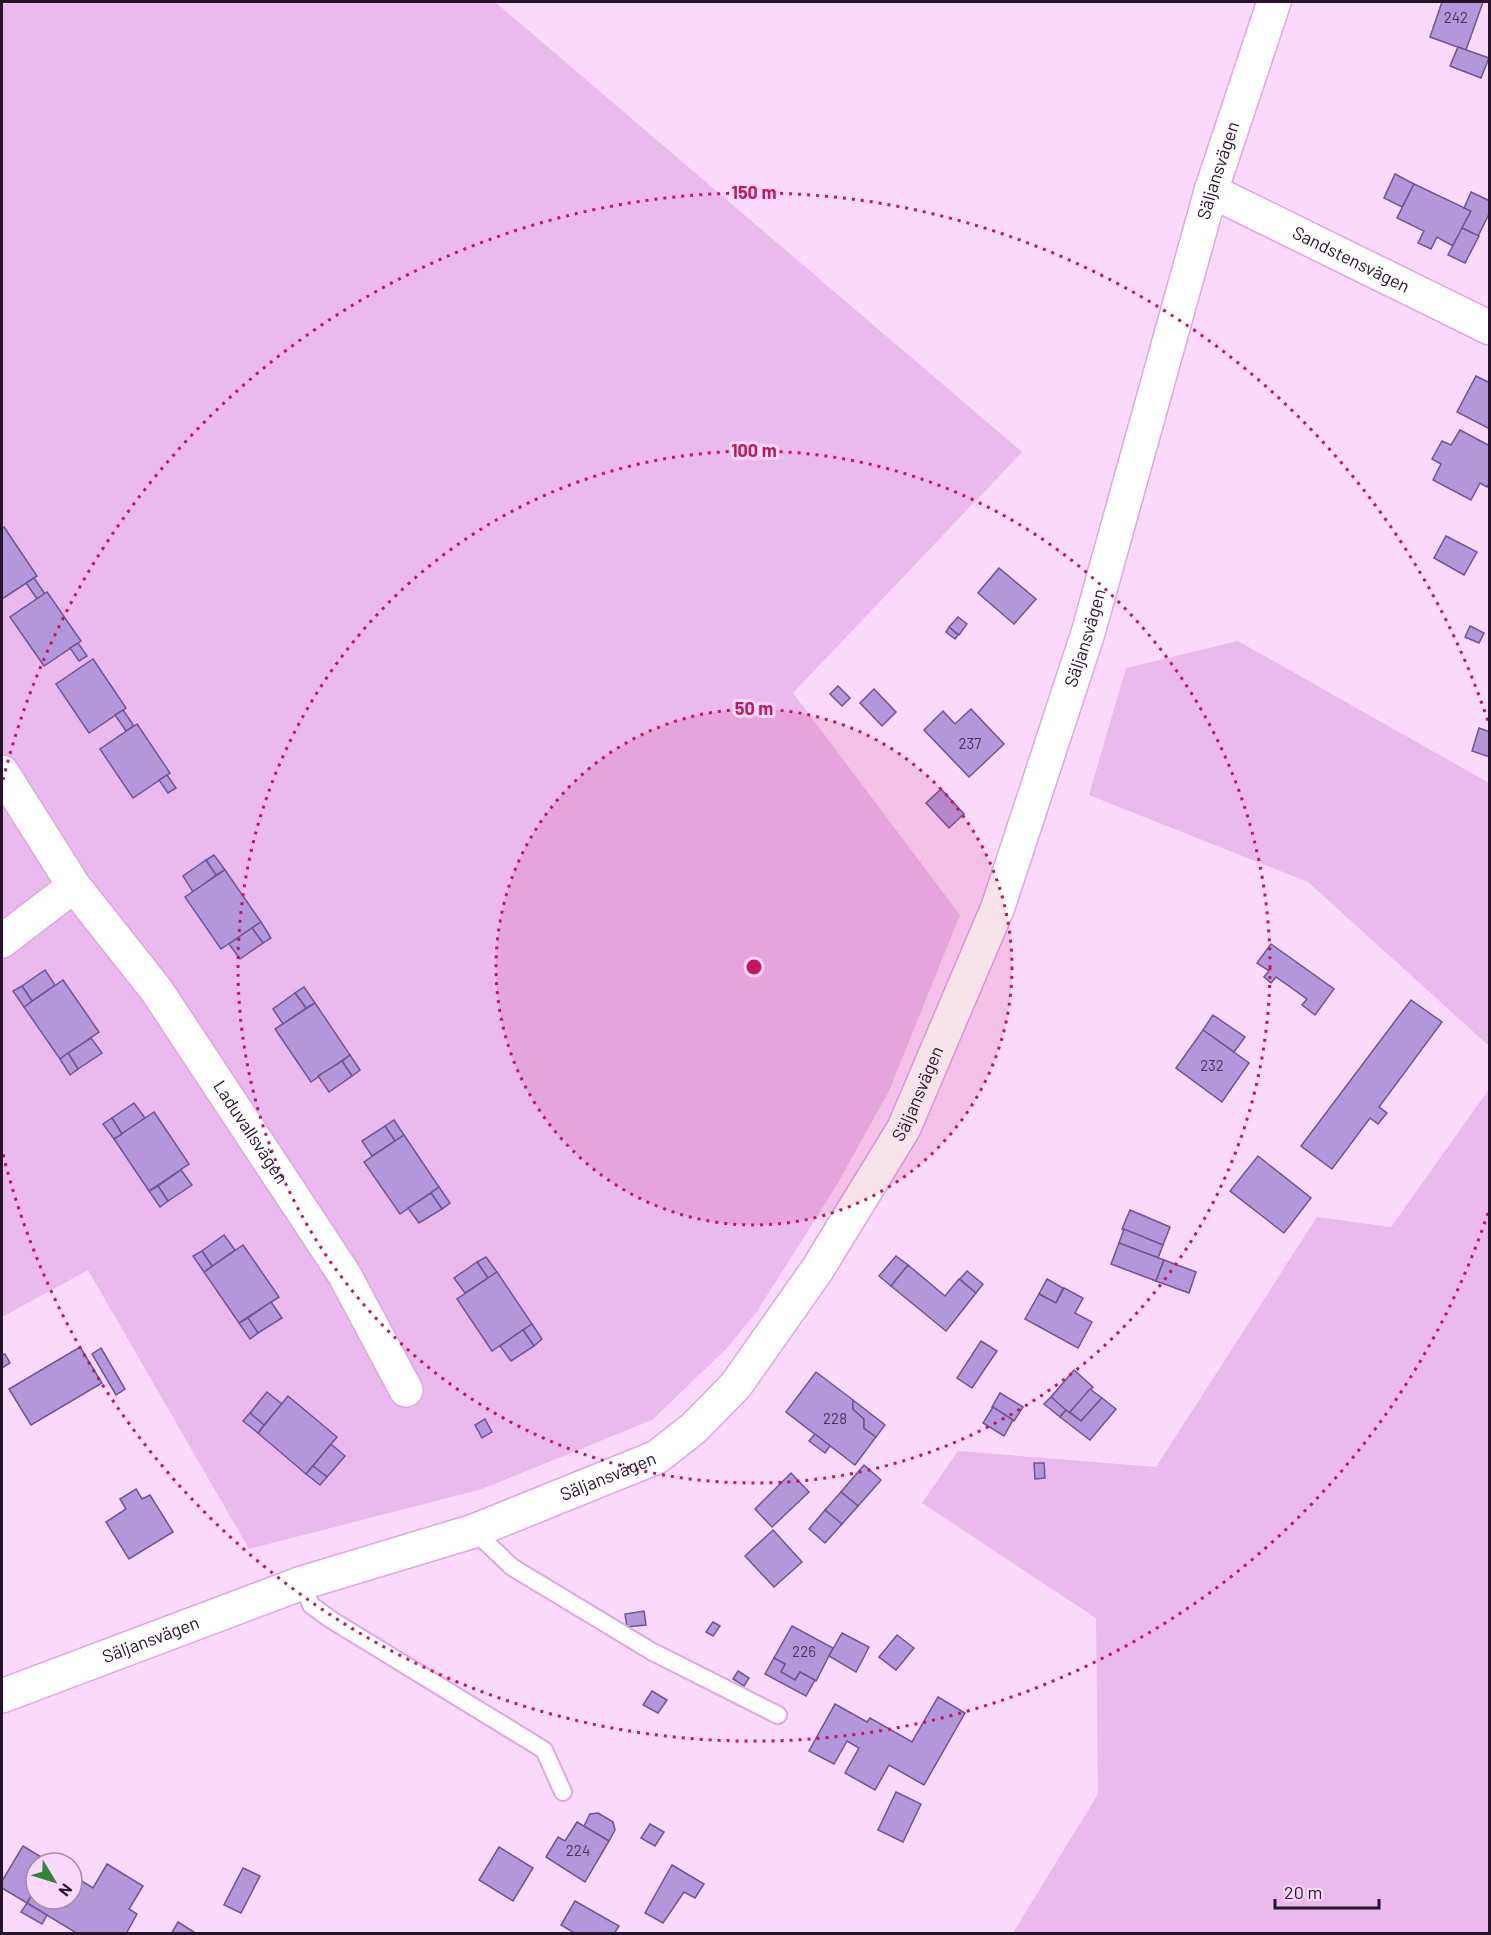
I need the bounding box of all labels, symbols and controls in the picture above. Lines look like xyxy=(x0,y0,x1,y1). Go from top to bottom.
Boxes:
house number: 242 xyxy=(1444,8,1468,26)
street label: Säljansvägen xyxy=(1192,118,1243,222)
text: 150 m xyxy=(732,181,776,203)
street label: Sandstensvägen xyxy=(1289,221,1414,297)
text: 100 m xyxy=(731,439,777,461)
street label: Säljansvägen xyxy=(1059,586,1110,690)
text: 50 m xyxy=(735,697,773,719)
house number: 237 xyxy=(959,734,981,752)
centre of rings xyxy=(744,957,764,977)
street label: Säljansvägen xyxy=(887,1042,948,1145)
house number: 232 xyxy=(1200,1056,1224,1074)
street label: Laduvallsvägen xyxy=(209,1076,293,1188)
house number: 228 xyxy=(823,1409,847,1427)
street label: Säljansvägen xyxy=(557,1447,659,1505)
street label: Säljansvägen xyxy=(99,1611,202,1667)
house number: 226 xyxy=(792,1642,816,1660)
house number: 224 xyxy=(566,1841,590,1859)
north arrow xyxy=(24,1851,84,1911)
scale bar xyxy=(1275,1872,1378,1910)
text: N xyxy=(55,1881,77,1901)
text: 20 m xyxy=(1284,1881,1322,1903)

